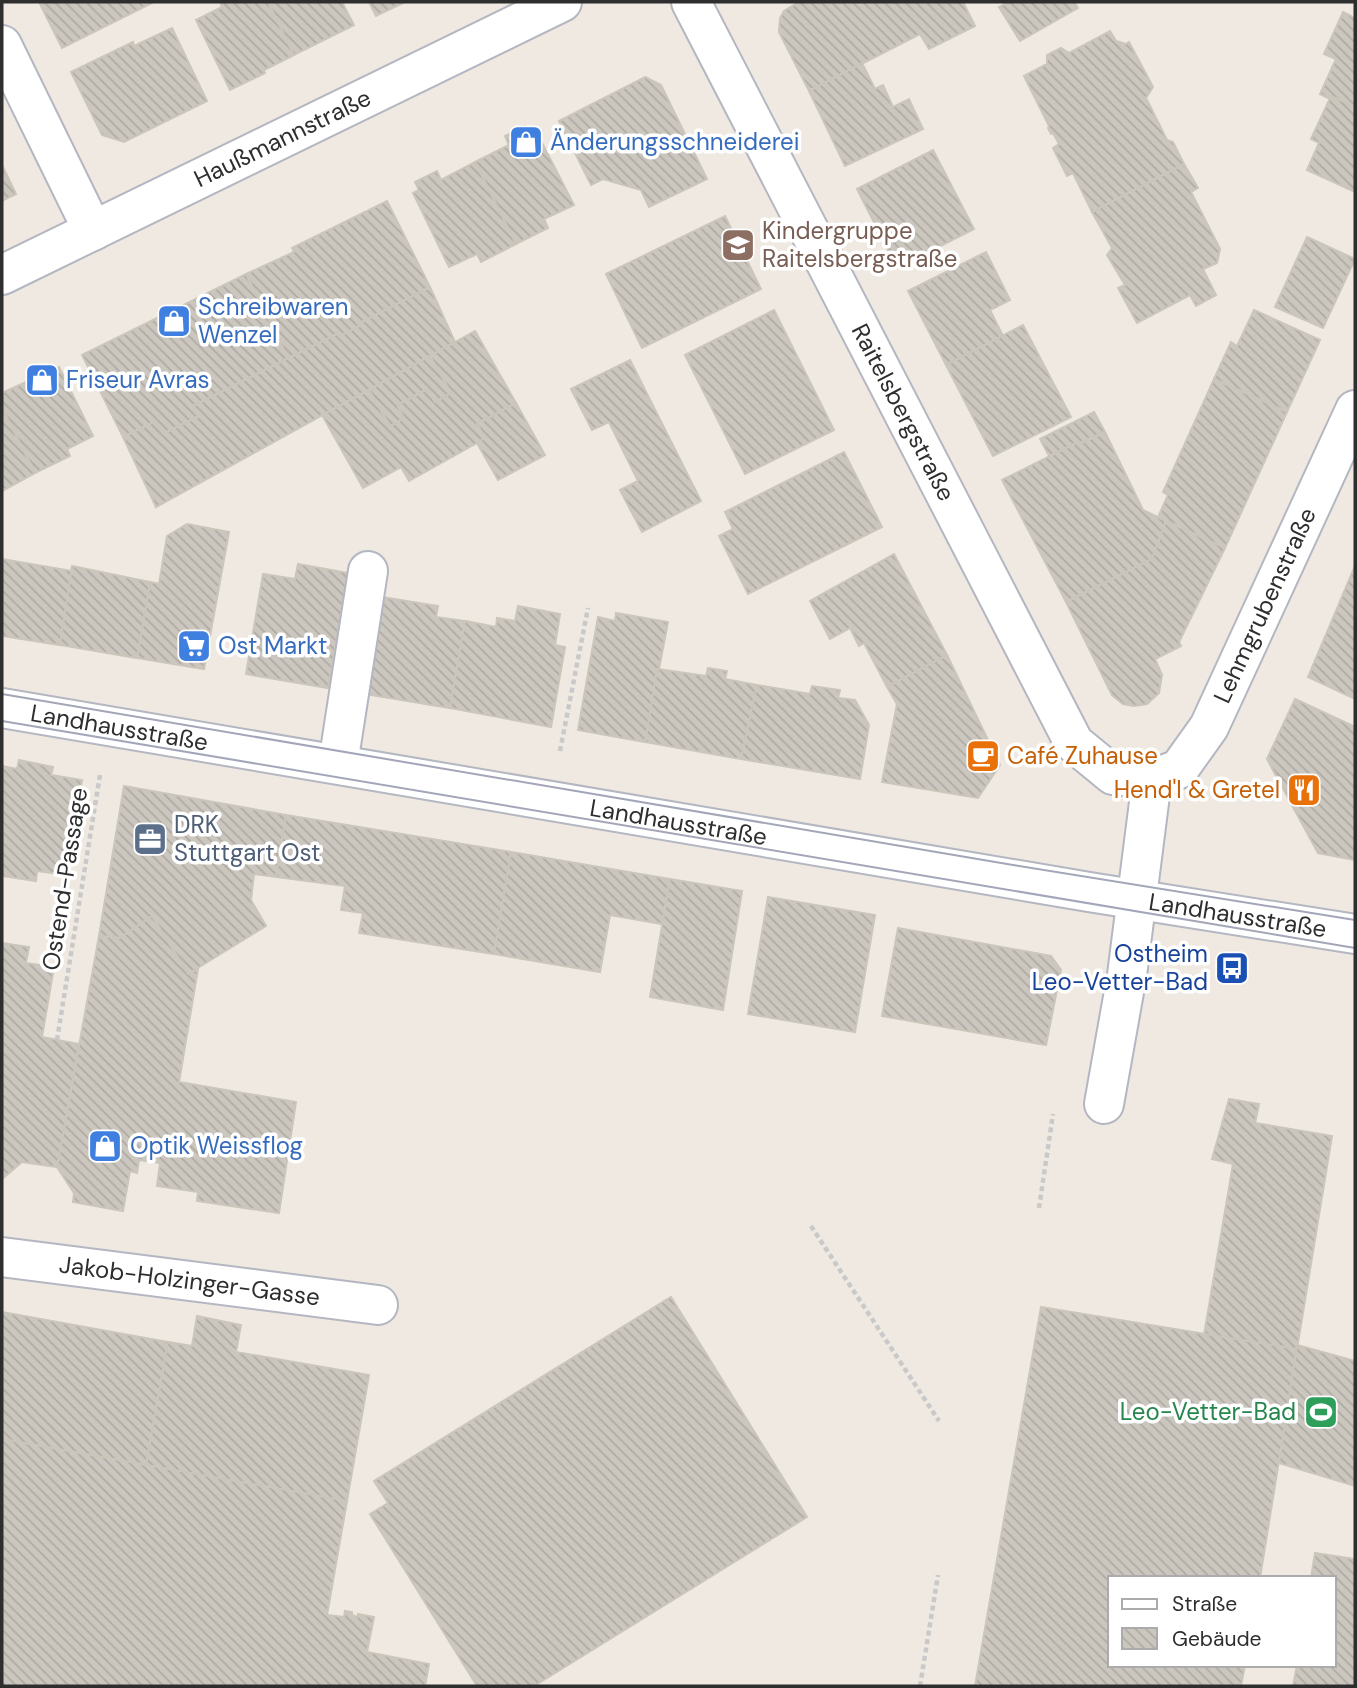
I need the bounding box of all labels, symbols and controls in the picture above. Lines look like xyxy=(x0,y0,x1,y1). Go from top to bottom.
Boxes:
street label: Haußmannstraße xyxy=(189,82,376,194)
shop icon: Änderungsschneiderei xyxy=(507,123,545,161)
place label: Änderungsschneiderei xyxy=(550,126,799,157)
place label: Kindergruppe Raitelsbergstraße xyxy=(762,215,958,274)
school or university icon: Kindergruppe Raitelsbergstraße xyxy=(719,226,757,264)
place label: Schreibwaren Wenzel xyxy=(198,291,349,350)
shop icon: Schreibwaren Wenzel xyxy=(155,302,193,340)
street label: Raitelsbergstraße xyxy=(845,318,962,506)
shop icon: Friseur Avras xyxy=(23,361,61,399)
place label: Friseur Avras xyxy=(66,364,210,395)
street label: Lehmgrubenstraße xyxy=(1206,503,1323,708)
supermarket icon: Ost Markt xyxy=(175,627,213,665)
place label: Ost Markt xyxy=(218,630,328,661)
street label: Landhausstraße xyxy=(28,697,210,758)
cafe icon: Café Zuhause xyxy=(964,737,1002,775)
place label: Café Zuhause xyxy=(1007,740,1158,771)
restaurant icon: Hend'l & Gretel xyxy=(1285,771,1323,809)
place label: Hend'l & Gretel xyxy=(1114,774,1280,805)
street label: Ostend-Passage xyxy=(35,785,94,973)
street label: Landhausstraße xyxy=(587,792,769,852)
place label: DRK Stuttgart Ost xyxy=(174,809,321,868)
office icon: DRK Stuttgart Ost xyxy=(131,820,169,858)
street label: Landhausstraße xyxy=(1147,886,1329,944)
place label: Ostheim Leo-Vetter-Bad xyxy=(1032,938,1208,997)
bus stop icon: Ostheim Leo-Vetter-Bad xyxy=(1213,949,1251,987)
shop icon: Optik Weissflog xyxy=(86,1127,124,1165)
place label: Optik Weissflog xyxy=(130,1130,303,1161)
street label: Jakob-Holzinger-Gasse xyxy=(57,1248,322,1312)
sports icon: Leo-Vetter-Bad xyxy=(1302,1393,1340,1431)
place label: Leo-Vetter-Bad xyxy=(1120,1396,1296,1427)
legend xyxy=(1108,1576,1336,1667)
text: Straße xyxy=(1172,1590,1237,1618)
text: Gebäude xyxy=(1172,1625,1262,1653)

